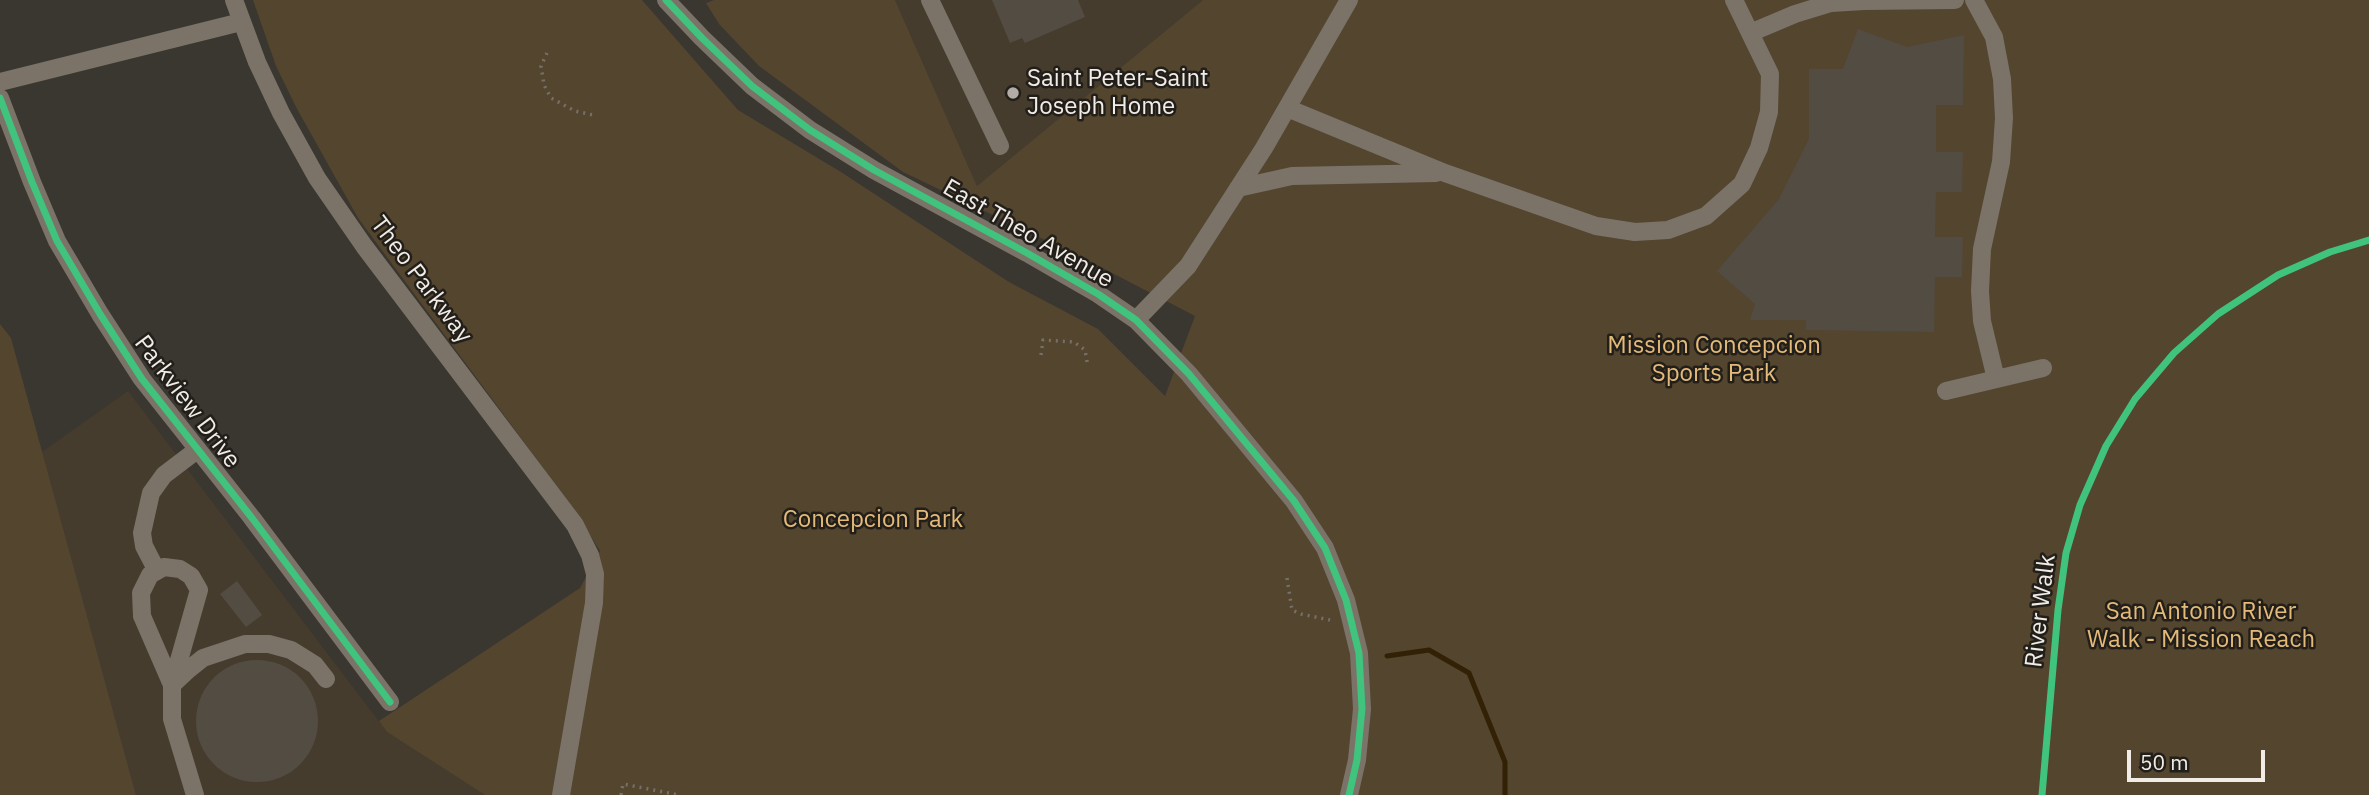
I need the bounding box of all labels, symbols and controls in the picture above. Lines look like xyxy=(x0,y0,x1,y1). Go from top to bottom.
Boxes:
place label: Saint Peter-Saint Joseph Home xyxy=(1027,65,1208,121)
marker: Saint Peter-Saint Joseph Home xyxy=(1005,85,1021,101)
street label: East Theo Avenue xyxy=(938,173,1118,295)
street label: Theo Parkway xyxy=(364,211,478,349)
street label: Parkview Drive xyxy=(128,330,246,474)
park label: Mission Concepcion Sports Park xyxy=(1607,332,1821,388)
park label: Concepcion Park xyxy=(783,506,963,534)
street label: River Walk xyxy=(2020,553,2062,669)
park label: San Antonio River Walk - Mission Reach xyxy=(2087,598,2315,654)
scale bar xyxy=(2131,736,2269,780)
text: 50 m xyxy=(2140,748,2189,776)

